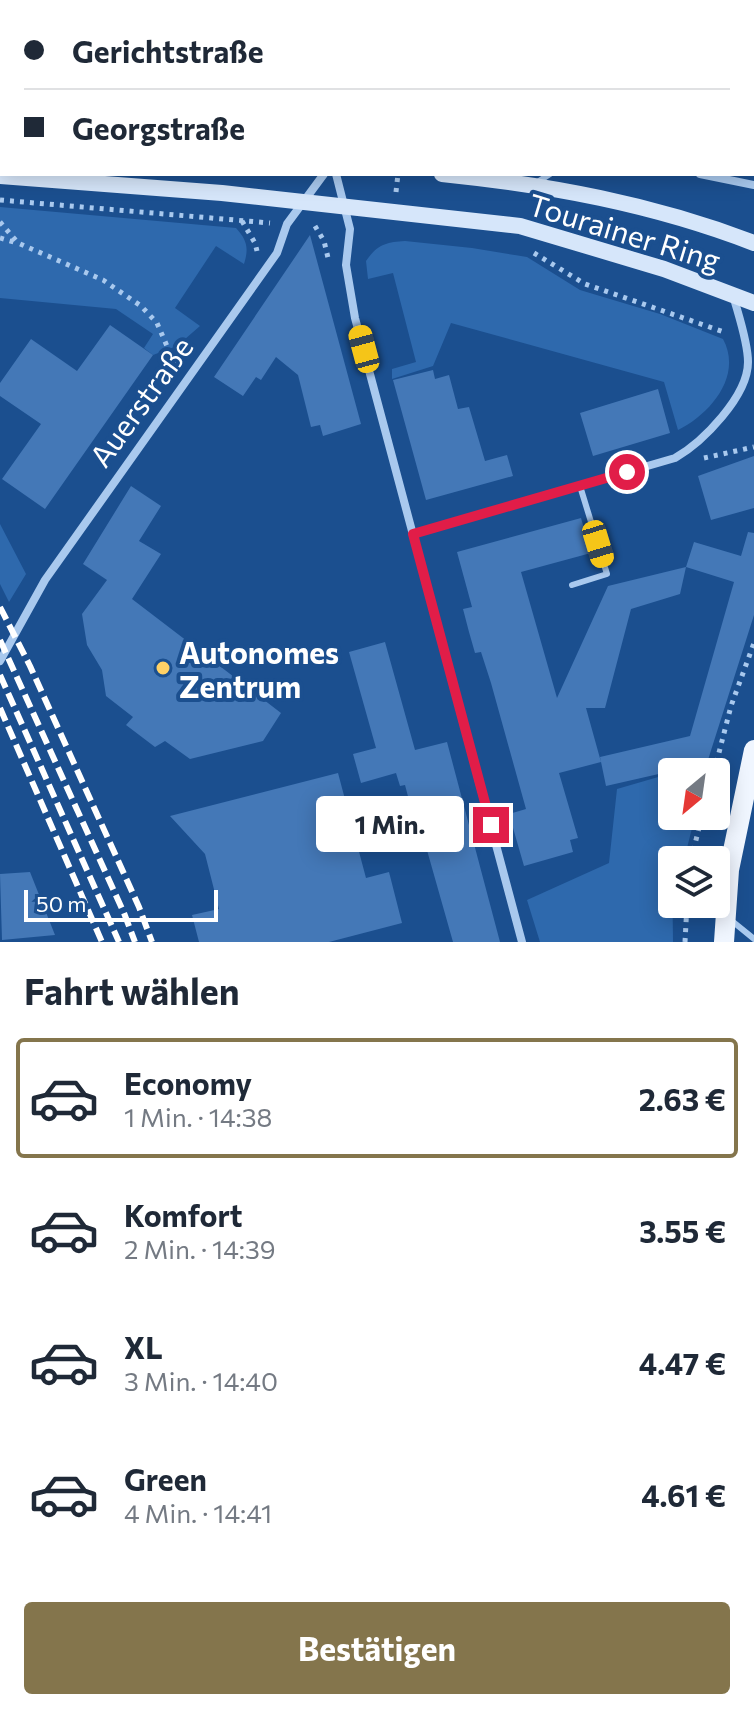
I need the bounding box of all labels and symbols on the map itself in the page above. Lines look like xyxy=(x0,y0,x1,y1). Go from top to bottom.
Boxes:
street label: Tourainer Ring xyxy=(525,184,725,278)
car xyxy=(346,323,382,375)
street label: Auerstraße xyxy=(80,329,200,473)
route start xyxy=(609,454,645,490)
car xyxy=(580,518,616,570)
place label: Autonomes Zentrum xyxy=(179,633,339,704)
marker: Autonomes Zentrum xyxy=(154,659,172,677)
north arrow xyxy=(658,758,730,830)
callout: 1 Min. xyxy=(315,797,463,853)
route end xyxy=(473,807,509,843)
scale bar xyxy=(24,886,218,922)

